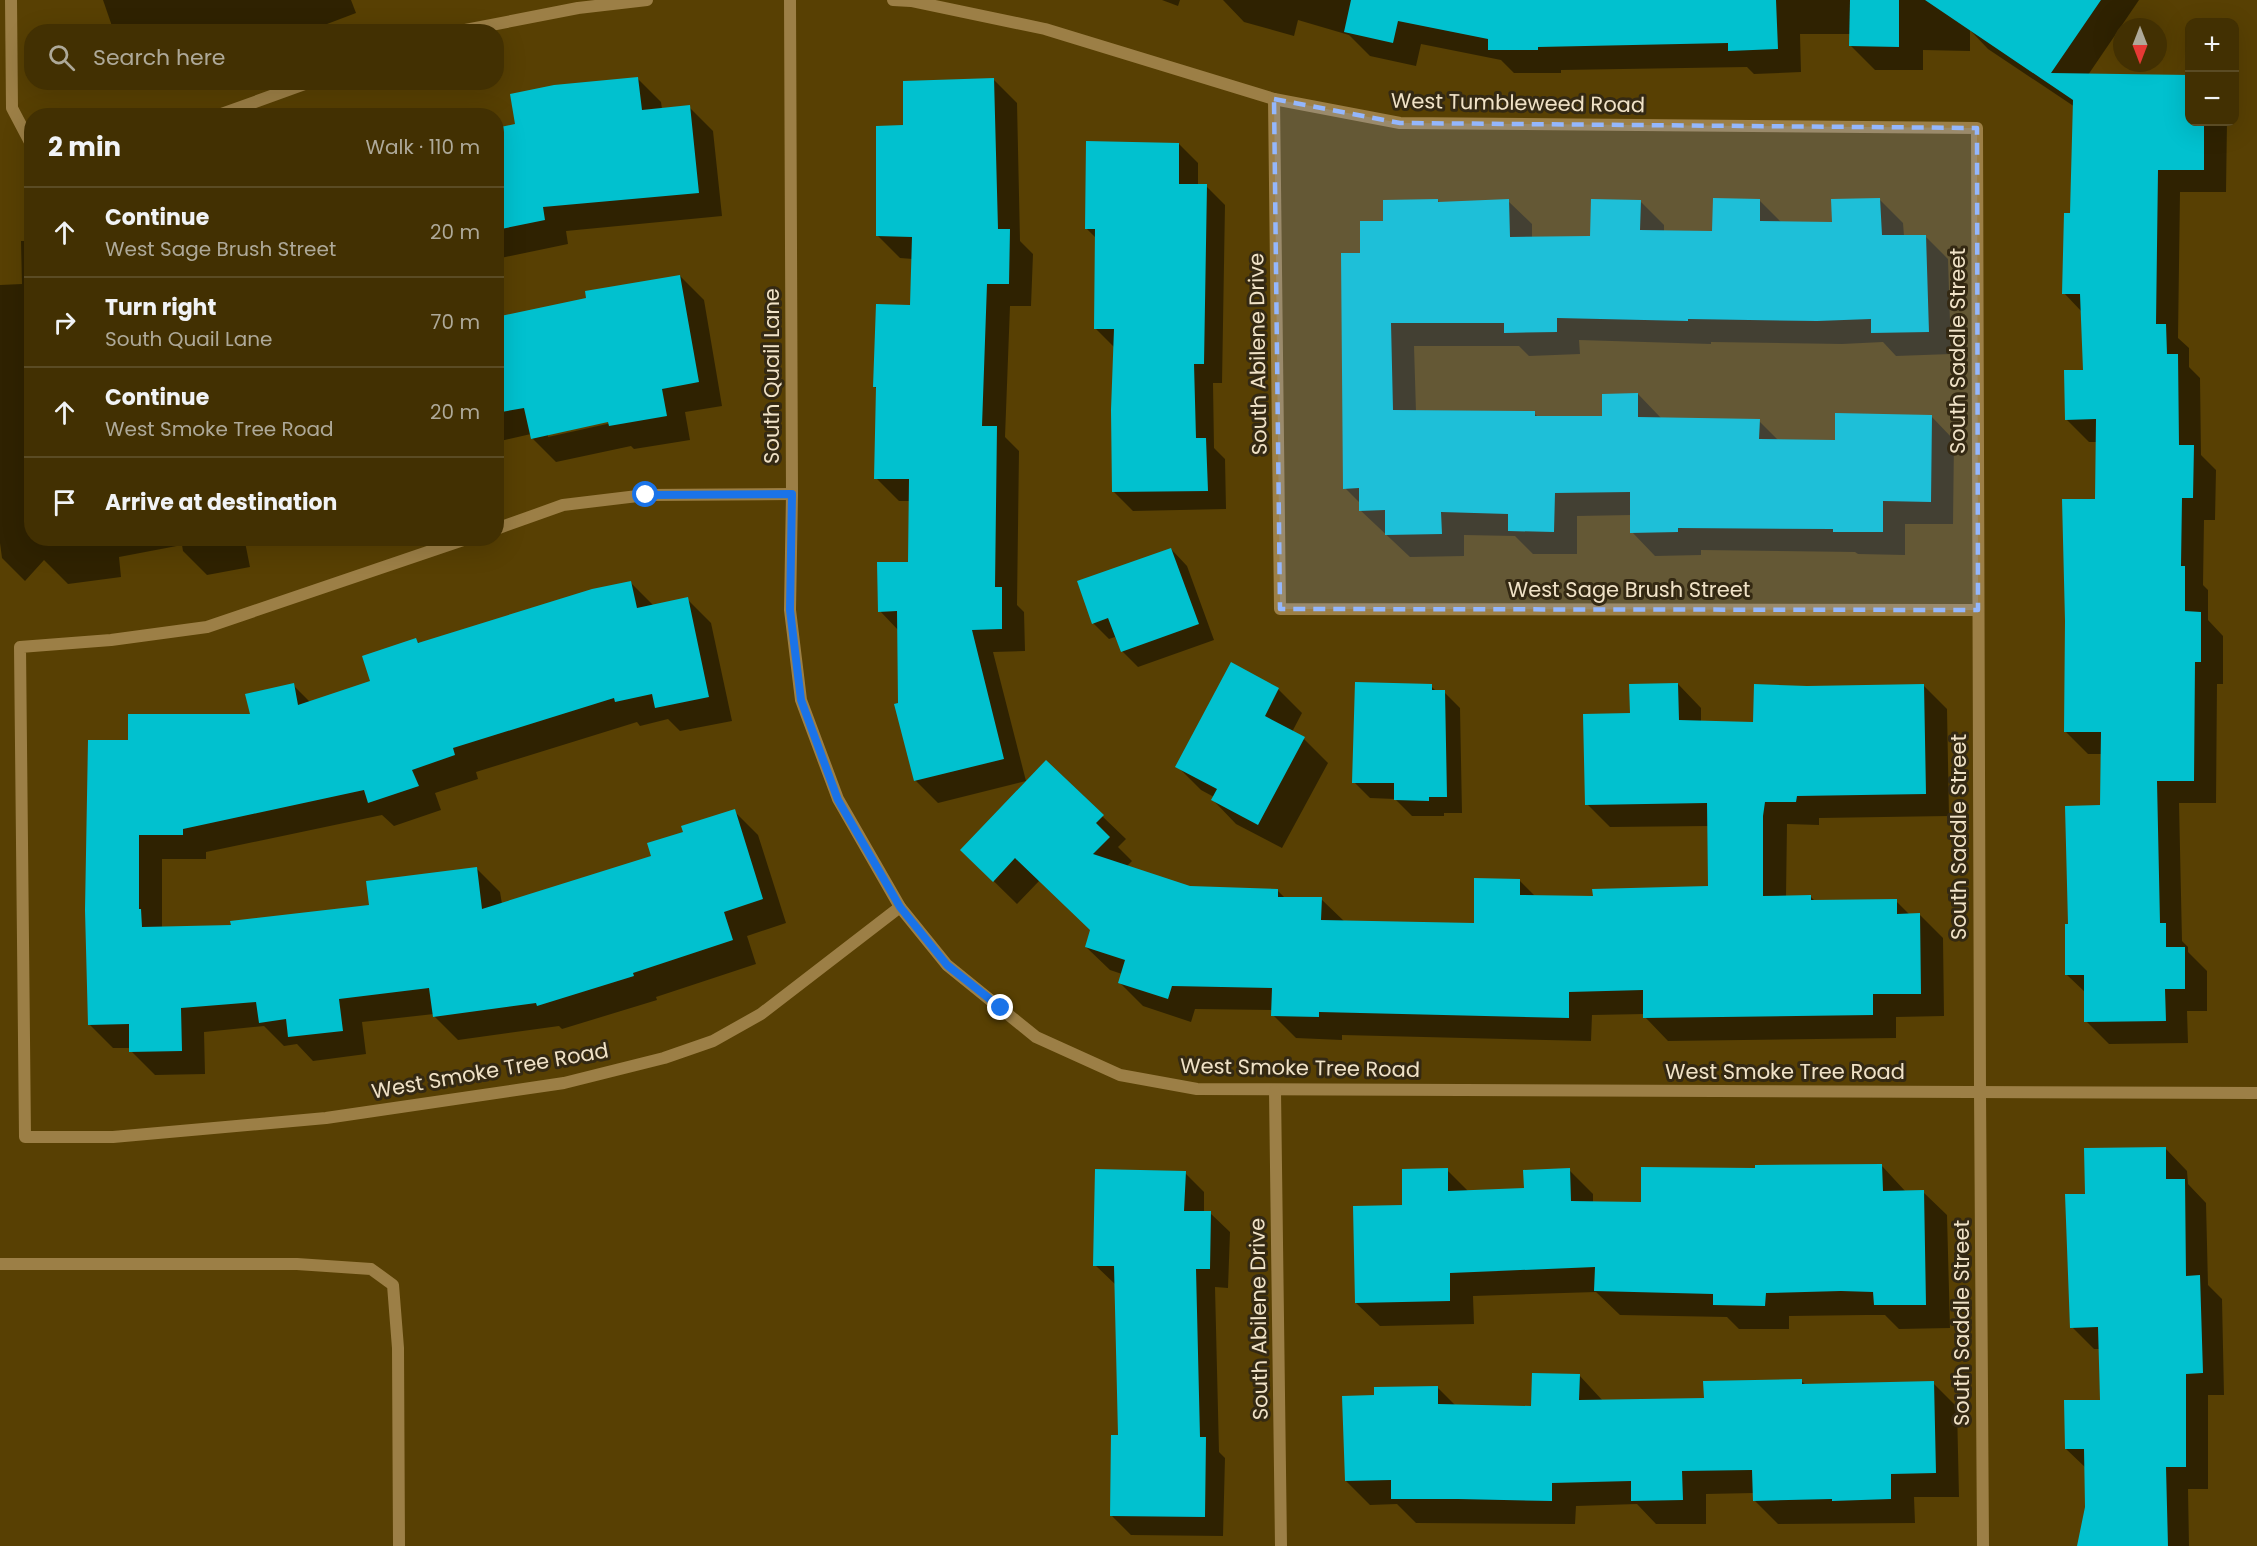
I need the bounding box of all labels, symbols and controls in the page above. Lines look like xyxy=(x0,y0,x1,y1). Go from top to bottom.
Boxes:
north arrow xyxy=(2113,18,2167,72)
map controls xyxy=(2185,18,2239,126)
button: + xyxy=(2185,18,2239,72)
search box xyxy=(24,24,504,90)
icon: search xyxy=(45,41,78,74)
text: Search here xyxy=(93,42,226,73)
button: − xyxy=(2185,72,2239,126)
street label: West Tumbleweed Road xyxy=(1391,86,1645,119)
text: 2 min xyxy=(48,129,121,165)
text: Walk · 110 m xyxy=(366,133,480,161)
text: Continue xyxy=(105,202,209,233)
icon: ahead xyxy=(48,216,81,249)
text: 20 m xyxy=(430,218,480,246)
text: West Sage Brush Street xyxy=(105,235,336,263)
street label: South Saddle Street xyxy=(1943,248,1972,454)
street label: South Abilene Drive xyxy=(1241,253,1274,455)
street label: South Quail Lane xyxy=(757,288,786,464)
text: Turn right xyxy=(105,292,216,323)
icon: right xyxy=(48,306,81,339)
text: 70 m xyxy=(431,308,480,336)
text: South Quail Lane xyxy=(105,325,272,353)
text: Continue xyxy=(105,382,209,413)
icon: ahead xyxy=(48,396,81,429)
text: 20 m xyxy=(430,398,480,426)
text: West Smoke Tree Road xyxy=(105,415,334,443)
route start xyxy=(632,481,658,507)
icon: arrive xyxy=(48,486,81,519)
text: Arrive at destination xyxy=(105,487,337,518)
street label: West Sage Brush Street xyxy=(1508,575,1750,604)
street label: South Saddle Street xyxy=(1944,734,1973,940)
route end xyxy=(987,994,1013,1020)
street label: West Smoke Tree Road xyxy=(369,1035,611,1106)
street label: West Smoke Tree Road xyxy=(1180,1051,1420,1084)
street label: West Smoke Tree Road xyxy=(1665,1057,1905,1086)
street label: South Abilene Drive xyxy=(1242,1218,1275,1420)
street label: South Saddle Street xyxy=(1947,1220,1976,1426)

